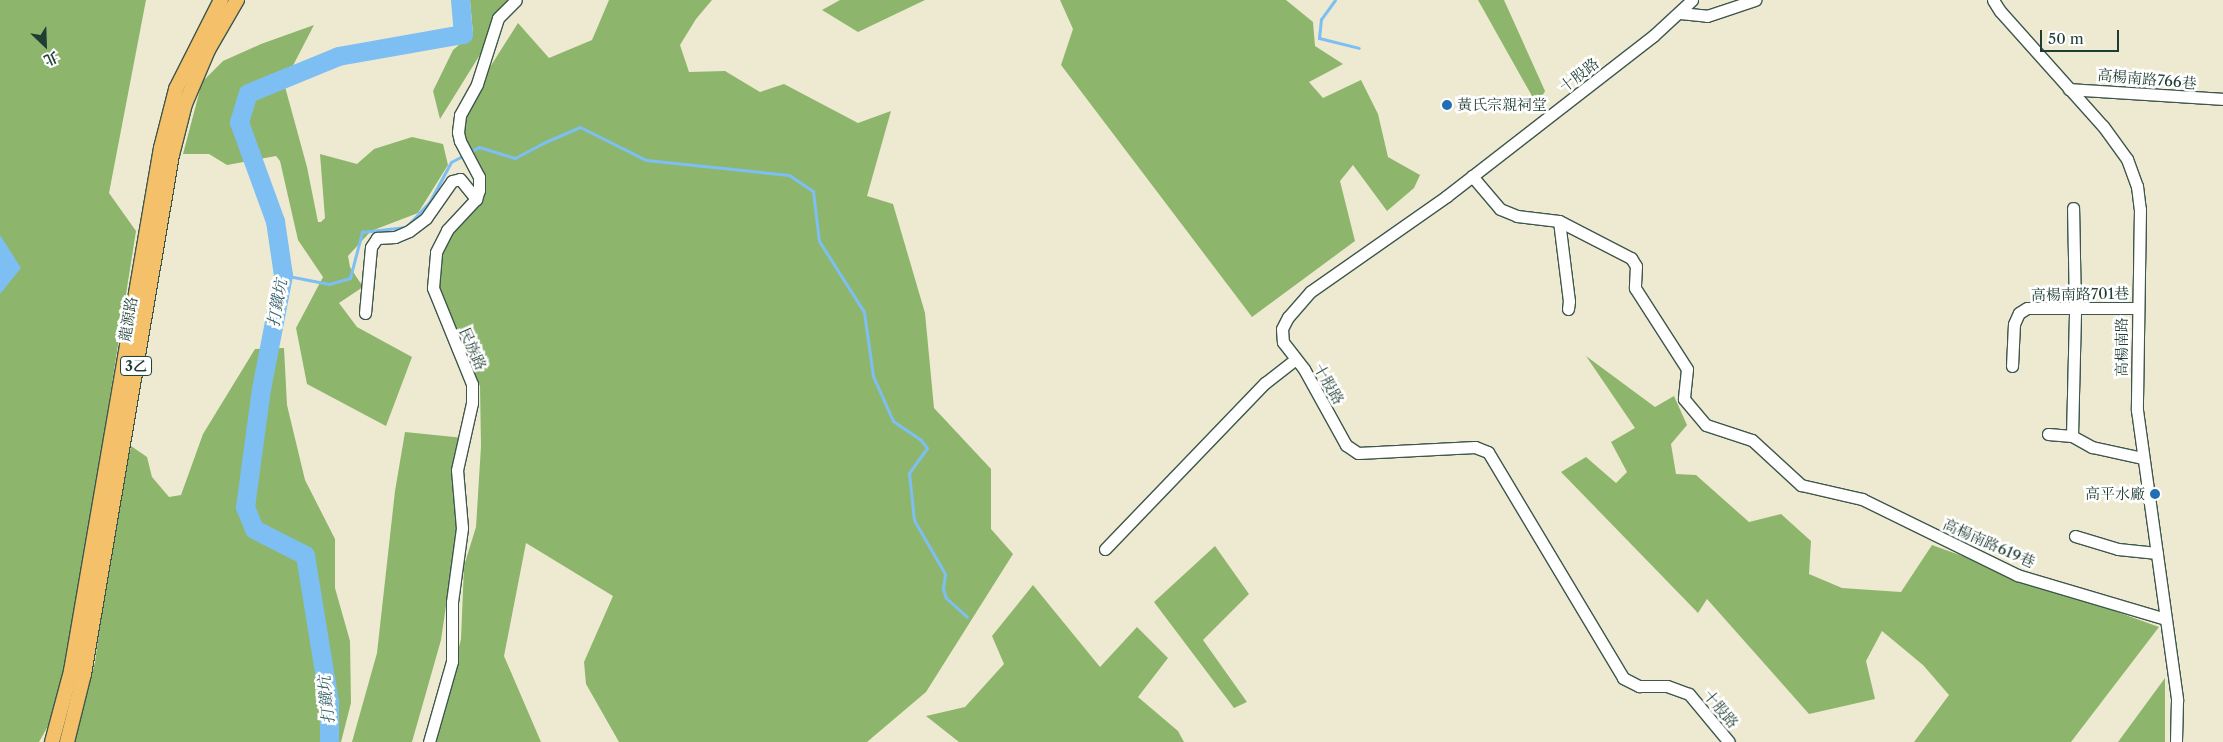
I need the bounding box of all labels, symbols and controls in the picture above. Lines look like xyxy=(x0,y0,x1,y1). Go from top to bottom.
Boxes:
north arrow xyxy=(20,20,70,70)
scale bar xyxy=(2043,20,2122,52)
text: 50 m xyxy=(2048,29,2084,48)
text: 北 xyxy=(41,48,61,70)
street label: 十股路 xyxy=(1556,54,1602,96)
street label: 高楊南路766巷 xyxy=(2097,66,2197,92)
place label: 黃氏宗親祠堂 xyxy=(1457,96,1547,114)
marker: 黃氏宗親祠堂 xyxy=(1441,99,1453,111)
water label: 打鐵坑 xyxy=(263,278,291,328)
street label: 高楊南路701巷 xyxy=(2031,284,2129,304)
street label: 龍源路 xyxy=(115,295,141,343)
street label: 高楊南路 xyxy=(2113,317,2131,377)
street label: 民族路 xyxy=(456,325,490,373)
road number: 3乙 xyxy=(120,354,152,378)
street label: 十股路 xyxy=(1310,360,1348,408)
place label: 高平水廠 xyxy=(2085,485,2145,503)
marker: 高平水廠 xyxy=(2149,488,2161,500)
street label: 高楊南路619巷 xyxy=(1940,515,2038,571)
water label: 打鐵坑 xyxy=(314,675,338,725)
street label: 十股路 xyxy=(1700,686,1742,732)

